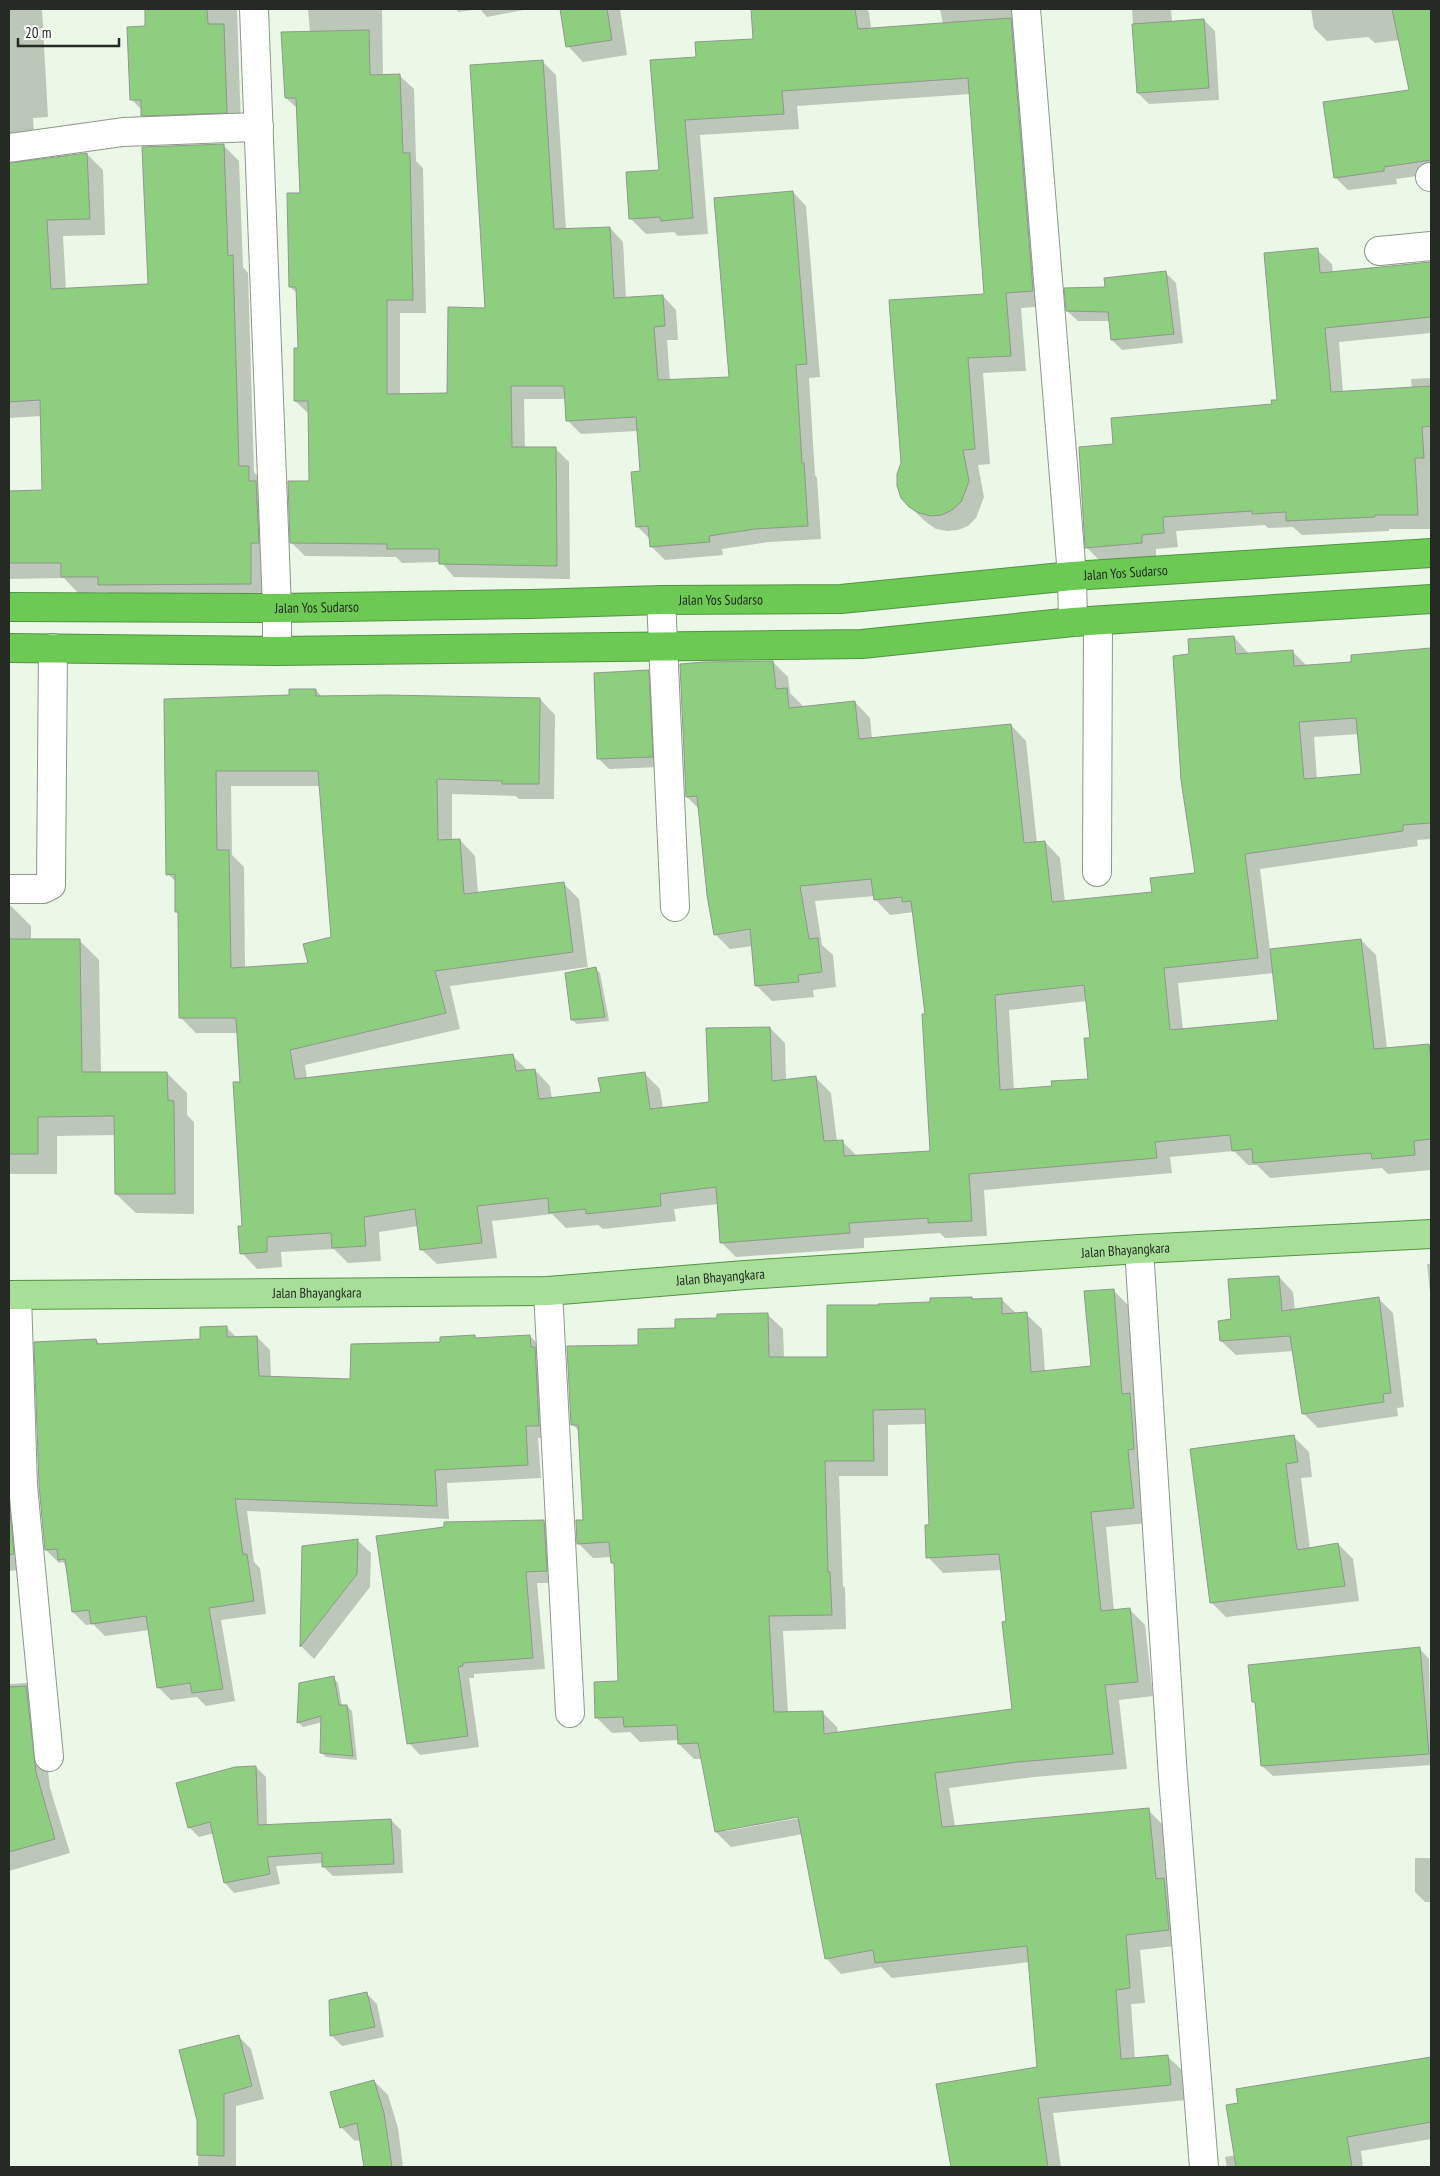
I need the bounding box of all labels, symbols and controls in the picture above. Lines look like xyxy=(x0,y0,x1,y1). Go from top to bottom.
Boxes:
scale bar xyxy=(18,15,119,47)
text: 20 m xyxy=(25,23,51,42)
street label: Jalan Yos Sudarso xyxy=(1082,561,1168,584)
street label: Jalan Yos Sudarso xyxy=(678,590,763,609)
street label: Jalan Yos Sudarso xyxy=(274,598,359,617)
street label: Jalan Bhayangkara xyxy=(1080,1238,1170,1262)
street label: Jalan Bhayangkara xyxy=(674,1265,765,1290)
street label: Jalan Bhayangkara xyxy=(271,1283,362,1302)

